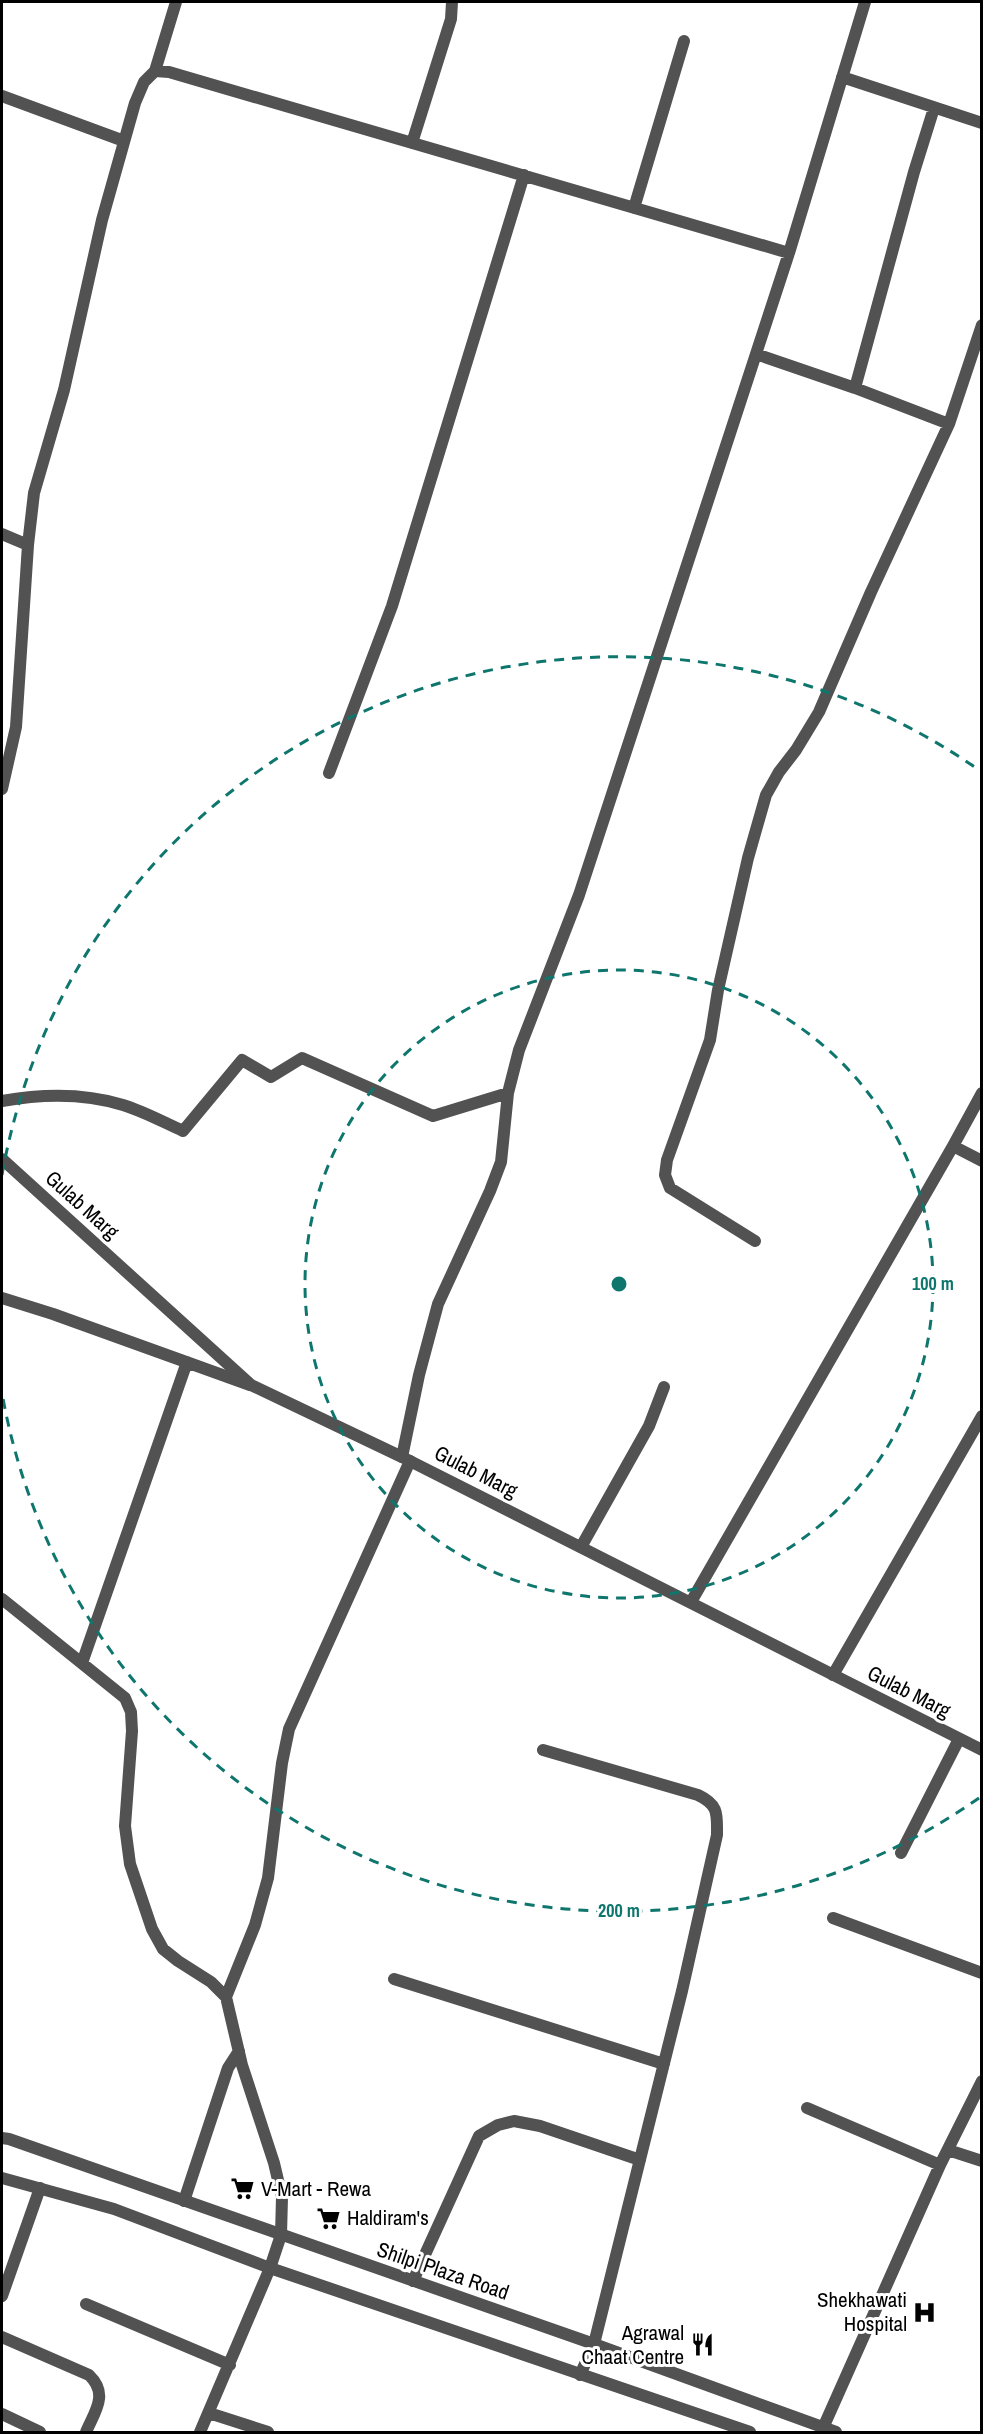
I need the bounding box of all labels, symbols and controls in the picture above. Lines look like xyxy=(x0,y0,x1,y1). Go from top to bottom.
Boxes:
street label: Gulab Marg xyxy=(39,1164,126,1246)
text: 100 m xyxy=(912,1271,954,1296)
centre of rings xyxy=(609,1274,629,1294)
street label: Gulab Marg xyxy=(430,1438,523,1505)
street label: Gulab Marg xyxy=(863,1658,956,1725)
text: 200 m xyxy=(598,1898,640,1923)
place label: V-Mart - Rewa xyxy=(261,2174,371,2203)
supermarket icon: V-Mart - Rewa xyxy=(230,2176,256,2202)
place label: Haldiram's xyxy=(347,2203,429,2232)
supermarket icon: Haldiram's xyxy=(316,2205,342,2231)
street label: Shilpi Plaza Road xyxy=(373,2234,513,2307)
place label: Shekhawati Hospital xyxy=(817,2285,907,2338)
hospital icon: Shekhawati Hospital xyxy=(912,2299,938,2325)
place label: Agrawal Chaat Centre xyxy=(582,2318,684,2371)
restaurant icon: Agrawal Chaat Centre xyxy=(689,2332,715,2358)

